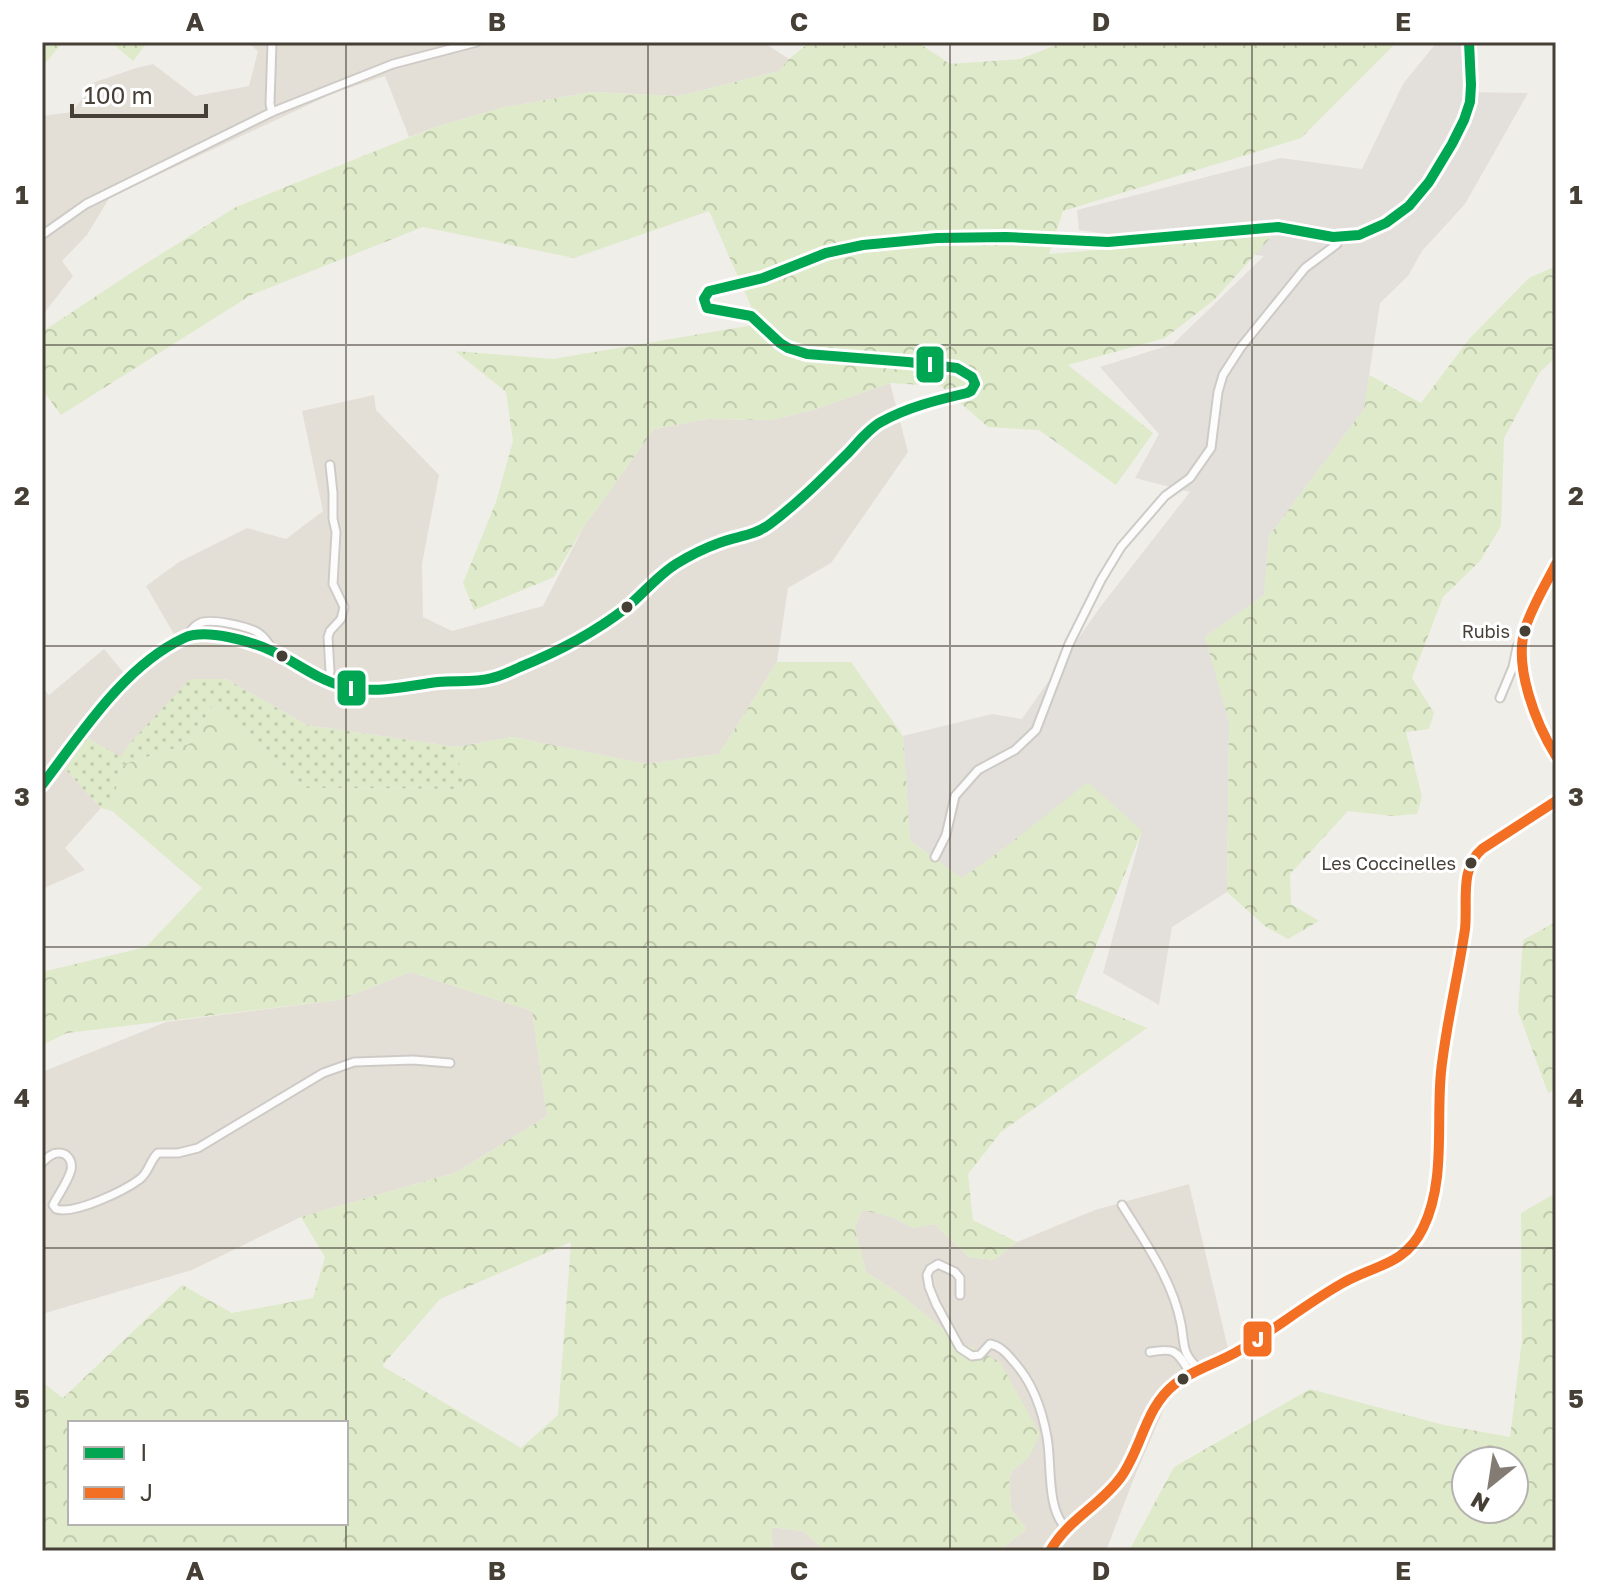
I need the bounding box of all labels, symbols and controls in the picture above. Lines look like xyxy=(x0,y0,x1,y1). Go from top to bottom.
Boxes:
text: A xyxy=(186,6,205,37)
text: B xyxy=(488,6,506,37)
text: C xyxy=(790,6,808,37)
text: D xyxy=(1092,6,1110,37)
text: E xyxy=(1395,6,1411,37)
scale bar xyxy=(72,68,206,118)
text: 100 m xyxy=(84,80,153,109)
text: 1 xyxy=(15,179,29,210)
text: 1 xyxy=(1569,179,1583,210)
line badge: I xyxy=(915,345,945,384)
text: I xyxy=(926,350,934,377)
text: 2 xyxy=(14,480,30,511)
text: 2 xyxy=(1568,480,1584,511)
unlabelled marker xyxy=(619,599,635,615)
place label: Rubis xyxy=(1462,620,1510,642)
marker: Rubis xyxy=(1517,623,1533,639)
unlabelled marker xyxy=(274,648,290,664)
line badge: I xyxy=(336,669,367,707)
text: I xyxy=(347,674,355,701)
text: 3 xyxy=(14,781,30,812)
text: 3 xyxy=(1568,781,1584,812)
place label: Les Coccinelles xyxy=(1321,852,1456,874)
marker: Les Coccinelles xyxy=(1463,855,1479,871)
text: 4 xyxy=(14,1082,30,1113)
text: 4 xyxy=(1568,1082,1584,1113)
line badge: J xyxy=(1242,1320,1273,1358)
text: J xyxy=(1252,1325,1264,1352)
unlabelled marker xyxy=(1175,1371,1191,1387)
text: 5 xyxy=(14,1383,30,1414)
text: 5 xyxy=(1568,1383,1584,1414)
legend xyxy=(68,1421,348,1525)
text: I xyxy=(140,1437,148,1466)
north arrow xyxy=(1450,1445,1530,1525)
text: J xyxy=(140,1477,153,1506)
text: N xyxy=(1466,1487,1494,1519)
text: A xyxy=(186,1555,205,1586)
text: B xyxy=(488,1555,506,1586)
text: C xyxy=(790,1555,808,1586)
text: D xyxy=(1092,1555,1110,1586)
text: E xyxy=(1395,1555,1411,1586)

